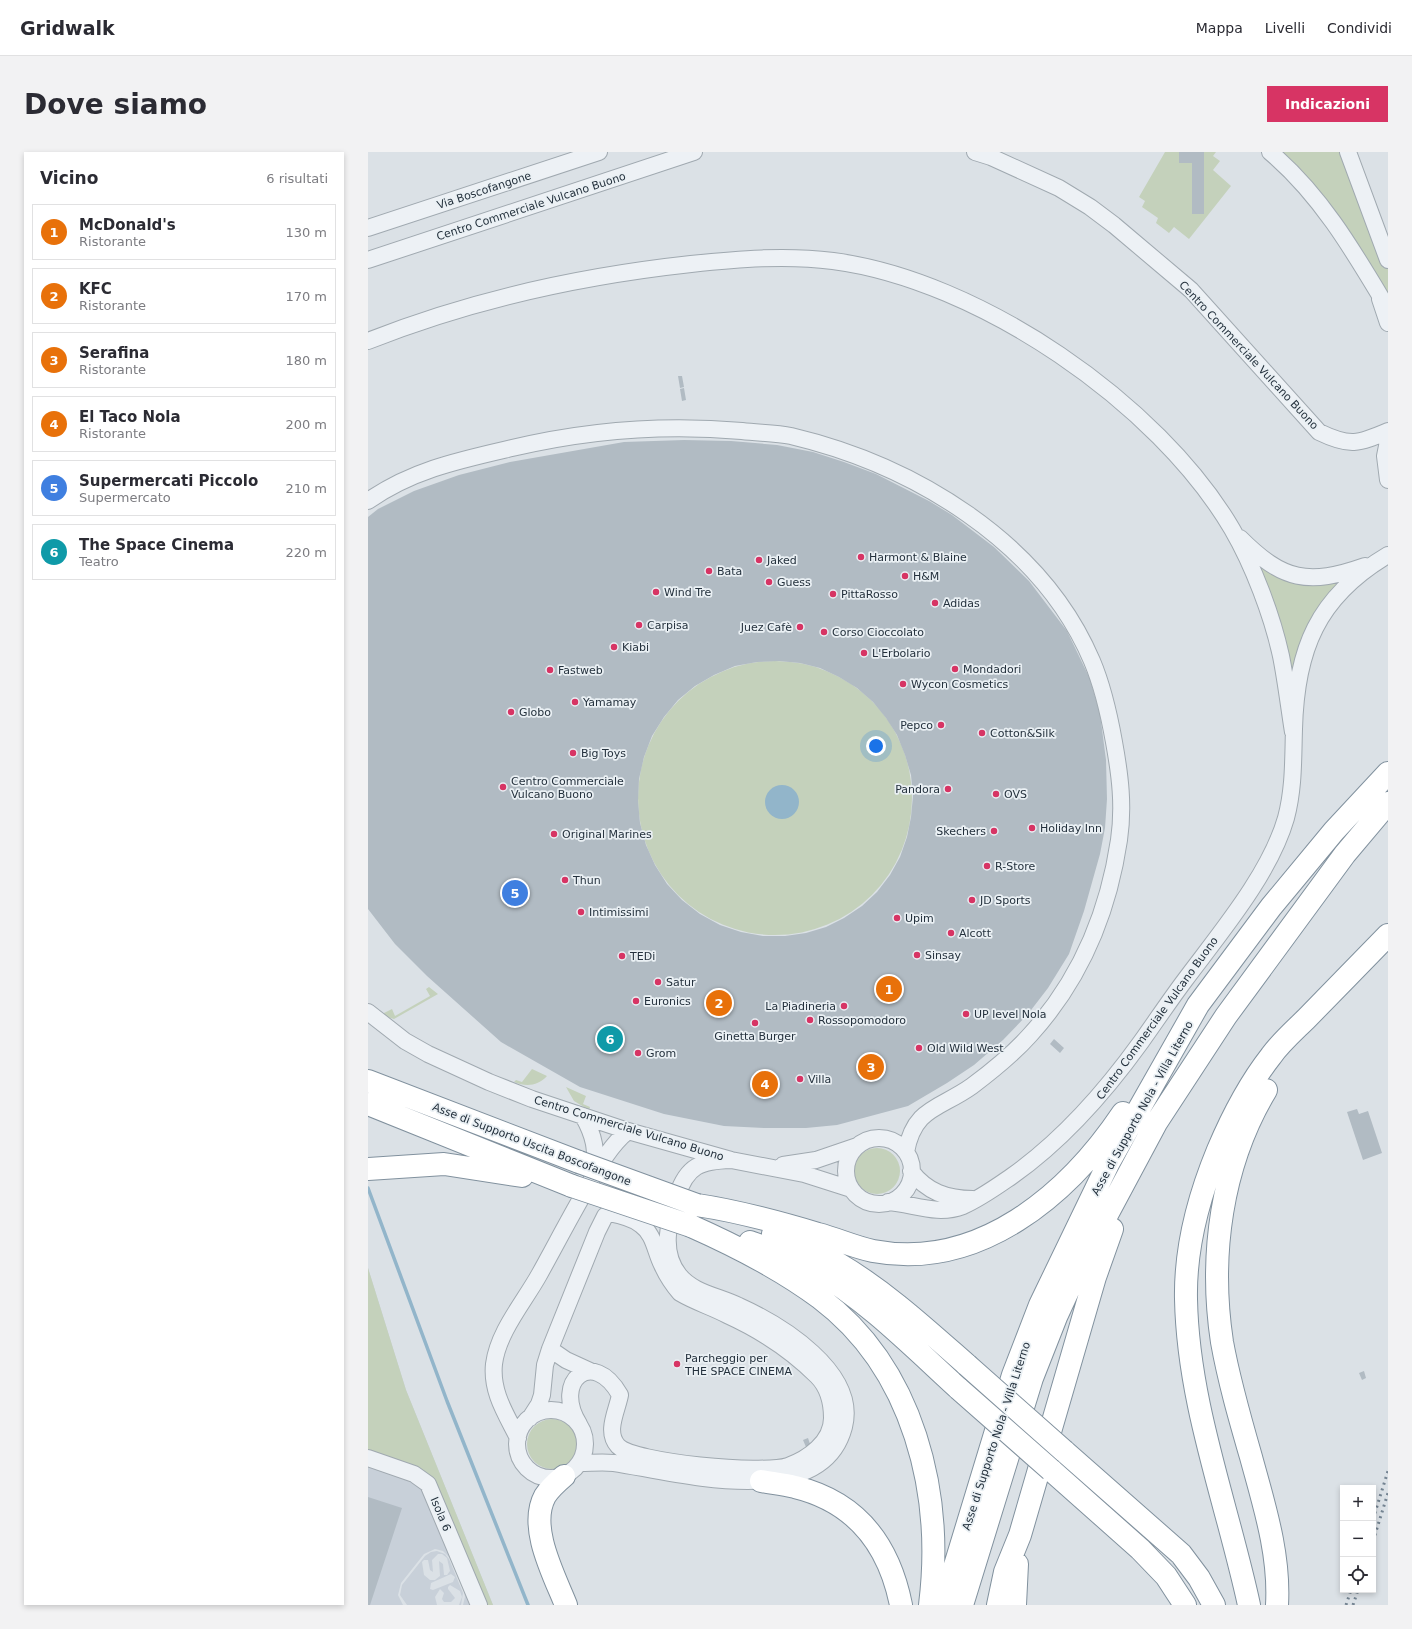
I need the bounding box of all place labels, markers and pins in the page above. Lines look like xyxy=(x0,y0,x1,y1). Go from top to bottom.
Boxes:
place label: Harmont & Blaine xyxy=(869,551,967,564)
marker: Harmont & Blaine xyxy=(856,552,866,562)
place label: Jaked xyxy=(766,554,797,567)
marker: Jaked xyxy=(754,555,764,565)
place label: Bata xyxy=(717,565,742,578)
marker: Bata xyxy=(704,566,714,576)
place label: H&M xyxy=(913,570,939,583)
marker: H&M xyxy=(900,571,910,581)
place label: Guess xyxy=(777,576,811,589)
marker: Guess xyxy=(764,577,774,587)
place label: Wind Tre xyxy=(664,586,712,599)
marker: Wind Tre xyxy=(651,587,661,597)
place label: PittaRosso xyxy=(841,588,898,601)
marker: PittaRosso xyxy=(828,589,838,599)
place label: Adidas xyxy=(943,597,980,610)
marker: Adidas xyxy=(930,598,940,608)
place label: Carpisa xyxy=(647,619,688,632)
marker: Carpisa xyxy=(634,620,644,630)
place label: Juez Cafè xyxy=(740,621,792,634)
marker: Juez Cafè xyxy=(795,622,805,632)
place label: Corso Cioccolato xyxy=(832,626,924,639)
marker: Corso Cioccolato xyxy=(819,627,829,637)
place label: Kiabi xyxy=(622,641,649,654)
marker: Kiabi xyxy=(609,642,619,652)
place label: L'Erbolario xyxy=(872,647,931,660)
marker: L'Erbolario xyxy=(859,648,869,658)
place label: Mondadori xyxy=(963,663,1021,676)
place label: Fastweb xyxy=(558,664,603,677)
marker: Mondadori xyxy=(950,664,960,674)
marker: Fastweb xyxy=(545,665,555,675)
place label: Wycon Cosmetics xyxy=(911,678,1008,691)
marker: Wycon Cosmetics xyxy=(898,679,908,689)
place label: Yamamay xyxy=(582,696,637,709)
marker: Yamamay xyxy=(570,697,580,707)
place label: Globo xyxy=(519,706,551,719)
marker: Globo xyxy=(506,707,516,717)
place label: Pepco xyxy=(900,719,933,732)
marker: Pepco xyxy=(936,720,946,730)
place label: Cotton&Silk xyxy=(990,727,1055,740)
marker: Cotton&Silk xyxy=(977,728,987,738)
place label: Big Toys xyxy=(581,747,626,760)
marker: Big Toys xyxy=(568,748,578,758)
place label: Centro Commerciale Vulcano Buono xyxy=(511,775,624,801)
marker: Centro Commerciale Vulcano Buono xyxy=(498,782,508,792)
place label: Pandora xyxy=(895,783,940,796)
marker: Pandora xyxy=(943,784,953,794)
place label: OVS xyxy=(1004,788,1027,801)
marker: OVS xyxy=(991,789,1001,799)
place label: Holiday Inn xyxy=(1040,822,1102,835)
marker: Holiday Inn xyxy=(1027,823,1037,833)
place label: Skechers xyxy=(936,825,986,838)
marker: Skechers xyxy=(989,826,999,836)
place label: Original Marines xyxy=(562,828,652,841)
marker: Original Marines xyxy=(549,829,559,839)
place label: R-Store xyxy=(995,860,1035,873)
marker: R-Store xyxy=(982,861,992,871)
place label: Thun xyxy=(572,874,601,887)
marker: Thun xyxy=(560,875,570,885)
pin: 5 xyxy=(502,878,528,908)
place label: JD Sports xyxy=(979,894,1031,907)
marker: JD Sports xyxy=(967,895,977,905)
place label: Intimissimi xyxy=(589,906,649,919)
marker: Intimissimi xyxy=(576,907,586,917)
place label: Upim xyxy=(905,912,934,925)
marker: Upim xyxy=(892,913,902,923)
place label: Alcott xyxy=(959,927,992,940)
marker: Alcott xyxy=(946,928,956,938)
place label: Sinsay xyxy=(925,949,961,962)
place label: TEDi xyxy=(629,950,655,963)
marker: Sinsay xyxy=(912,950,922,960)
marker: TEDi xyxy=(617,951,627,961)
pin: 1 xyxy=(876,974,902,1004)
place label: Satur xyxy=(666,976,696,989)
marker: Satur xyxy=(653,977,663,987)
pin: 2 xyxy=(706,988,732,1018)
place label: Euronics xyxy=(644,995,691,1008)
marker: Euronics xyxy=(631,996,641,1006)
place label: La Piadineria xyxy=(765,1000,836,1013)
marker: La Piadineria xyxy=(839,1001,849,1011)
place label: UP level Nola xyxy=(974,1008,1047,1021)
marker: UP level Nola xyxy=(961,1009,971,1019)
place label: Rossopomodoro xyxy=(818,1014,906,1027)
marker: Rossopomodoro xyxy=(805,1015,815,1025)
marker: Ginetta Burger xyxy=(750,1018,760,1028)
pin: 6 xyxy=(597,1024,623,1054)
place label: Ginetta Burger xyxy=(714,1030,796,1043)
place label: Old Wild West xyxy=(927,1042,1004,1055)
marker: Old Wild West xyxy=(914,1043,924,1053)
place label: Grom xyxy=(646,1047,676,1060)
marker: Grom xyxy=(633,1048,643,1058)
pin: 3 xyxy=(858,1052,884,1082)
pin: 4 xyxy=(752,1069,778,1099)
place label: Villa xyxy=(808,1073,831,1086)
marker: Villa xyxy=(795,1074,805,1084)
place label: Parcheggio per THE SPACE CINEMA xyxy=(684,1352,792,1378)
marker: Parcheggio per THE SPACE CINEMA xyxy=(672,1359,682,1369)

